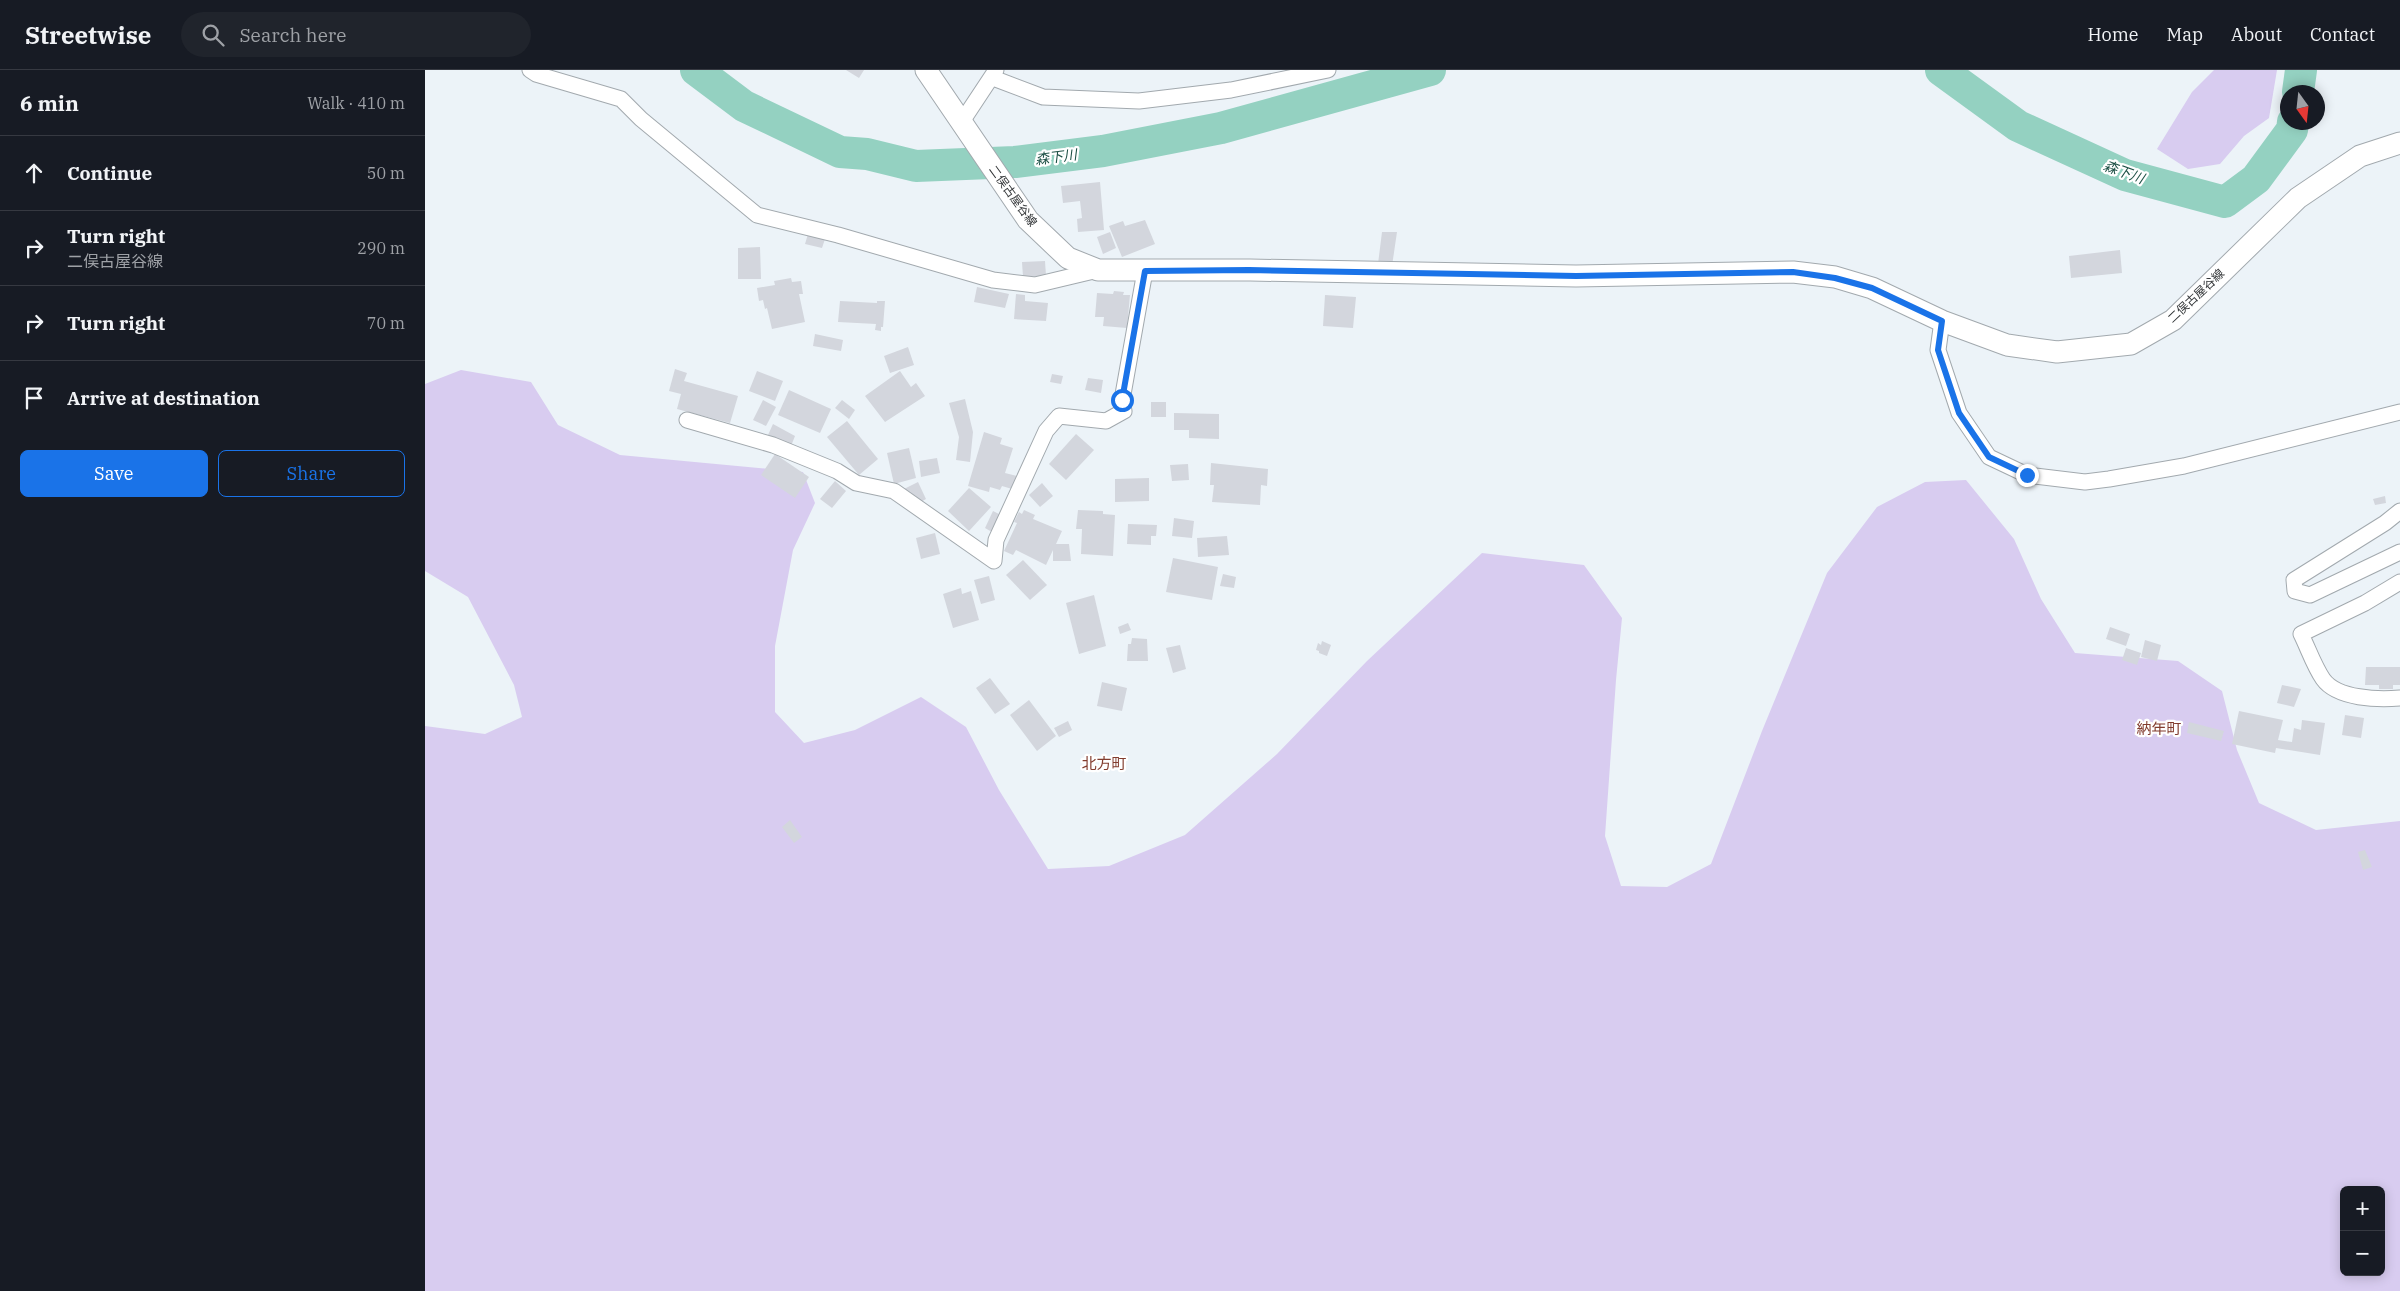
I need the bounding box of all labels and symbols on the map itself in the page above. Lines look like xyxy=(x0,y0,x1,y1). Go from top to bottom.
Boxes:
north arrow xyxy=(2280,85,2325,130)
water label: 森下川 xyxy=(1034,145,1080,168)
water label: 森下川 xyxy=(2101,156,2149,188)
street label: 二俣古屋谷線 xyxy=(986,162,1041,229)
street label: 二俣古屋谷線 xyxy=(2164,266,2227,326)
route start xyxy=(1111,389,1134,412)
route end xyxy=(2016,464,2039,487)
district label: 納年町 xyxy=(2136,719,2182,738)
district label: 北方町 xyxy=(1081,754,1127,773)

